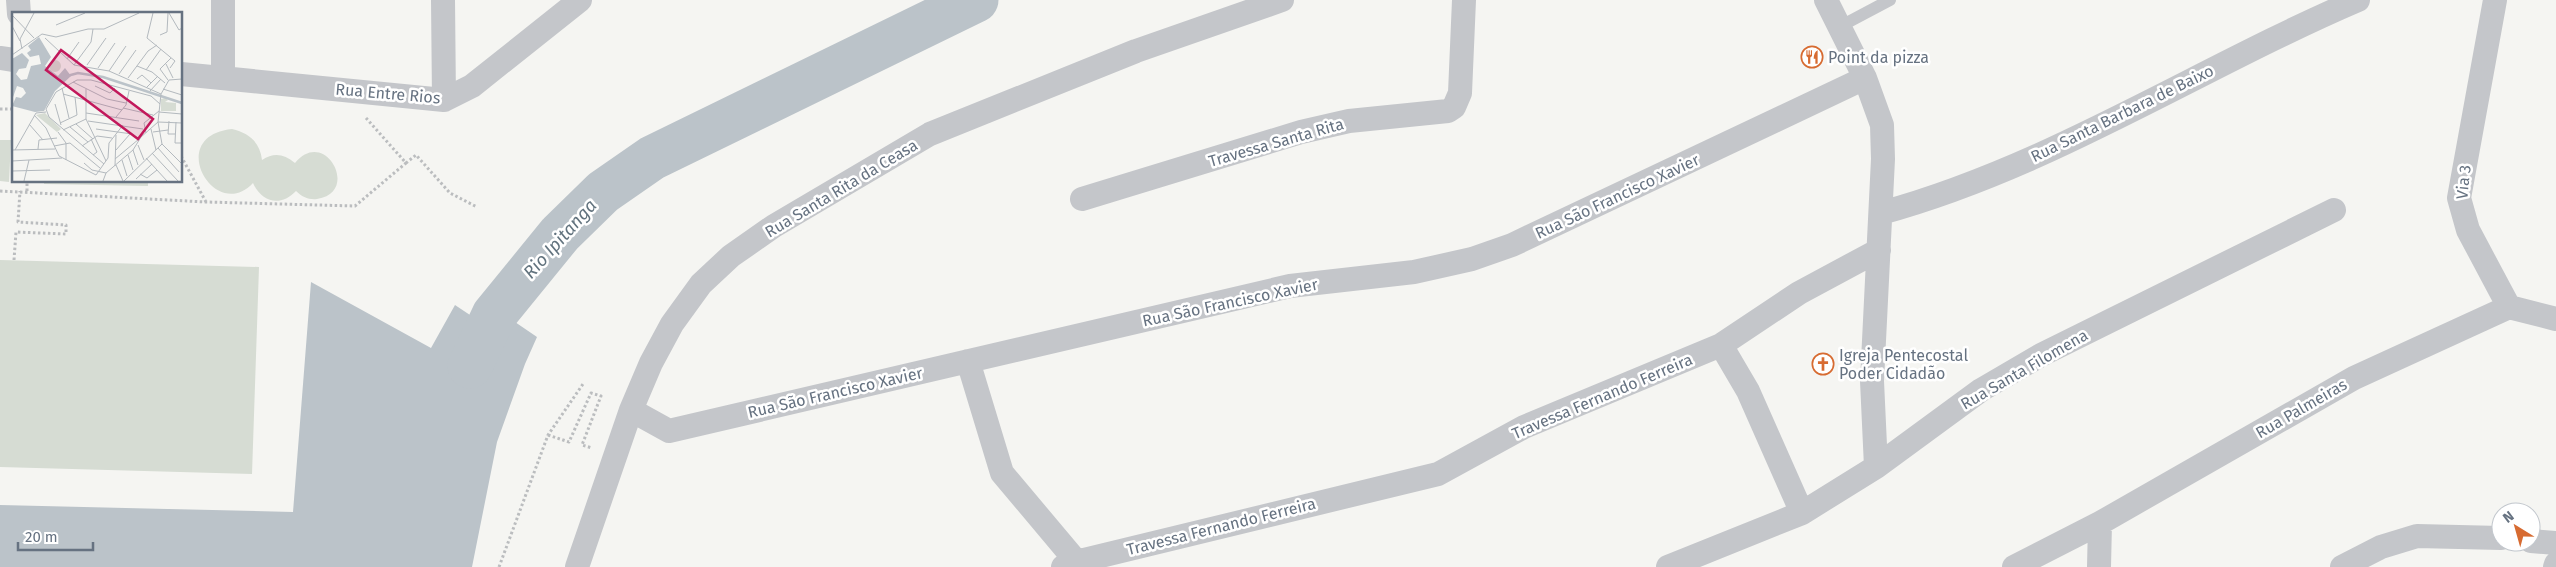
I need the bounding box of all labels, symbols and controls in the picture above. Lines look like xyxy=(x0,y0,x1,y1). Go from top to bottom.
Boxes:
inset map xyxy=(12,12,182,182)
restaurant icon: Point da pizza xyxy=(1800,45,1824,69)
place label: Point da pizza xyxy=(1828,48,1929,67)
street label: Rua Santa Barbara de Baixo xyxy=(2028,61,2217,166)
street label: Rua Entre Rios xyxy=(335,79,441,108)
street label: Travessa Santa Rita xyxy=(1206,114,1346,171)
street label: Rua Santa Rita da Ceasa xyxy=(762,135,921,241)
street label: Rua São Francisco Xavier xyxy=(1532,150,1703,243)
street label: Via 3 xyxy=(2452,164,2475,200)
water label: Rio Ipitanga xyxy=(519,195,601,283)
street label: Rua São Francisco Xavier xyxy=(1141,274,1320,330)
street label: Rua Santa Filomena xyxy=(1957,325,2091,414)
place label: Igreja Pentecostal Poder Cidadão xyxy=(1839,346,1968,383)
street label: Travessa Fernando Ferreira xyxy=(1509,350,1695,443)
church icon: Igreja Pentecostal Poder Cidadão xyxy=(1811,352,1835,376)
street label: Rua São Francisco Xavier xyxy=(746,363,925,422)
street label: Rua Palmeiras xyxy=(2252,375,2350,442)
street label: Travessa Fernando Ferreira xyxy=(1125,494,1318,559)
north arrow xyxy=(2491,502,2541,552)
text: N xyxy=(2500,507,2517,527)
scale bar xyxy=(18,520,92,552)
text: 20 m xyxy=(25,528,58,546)

